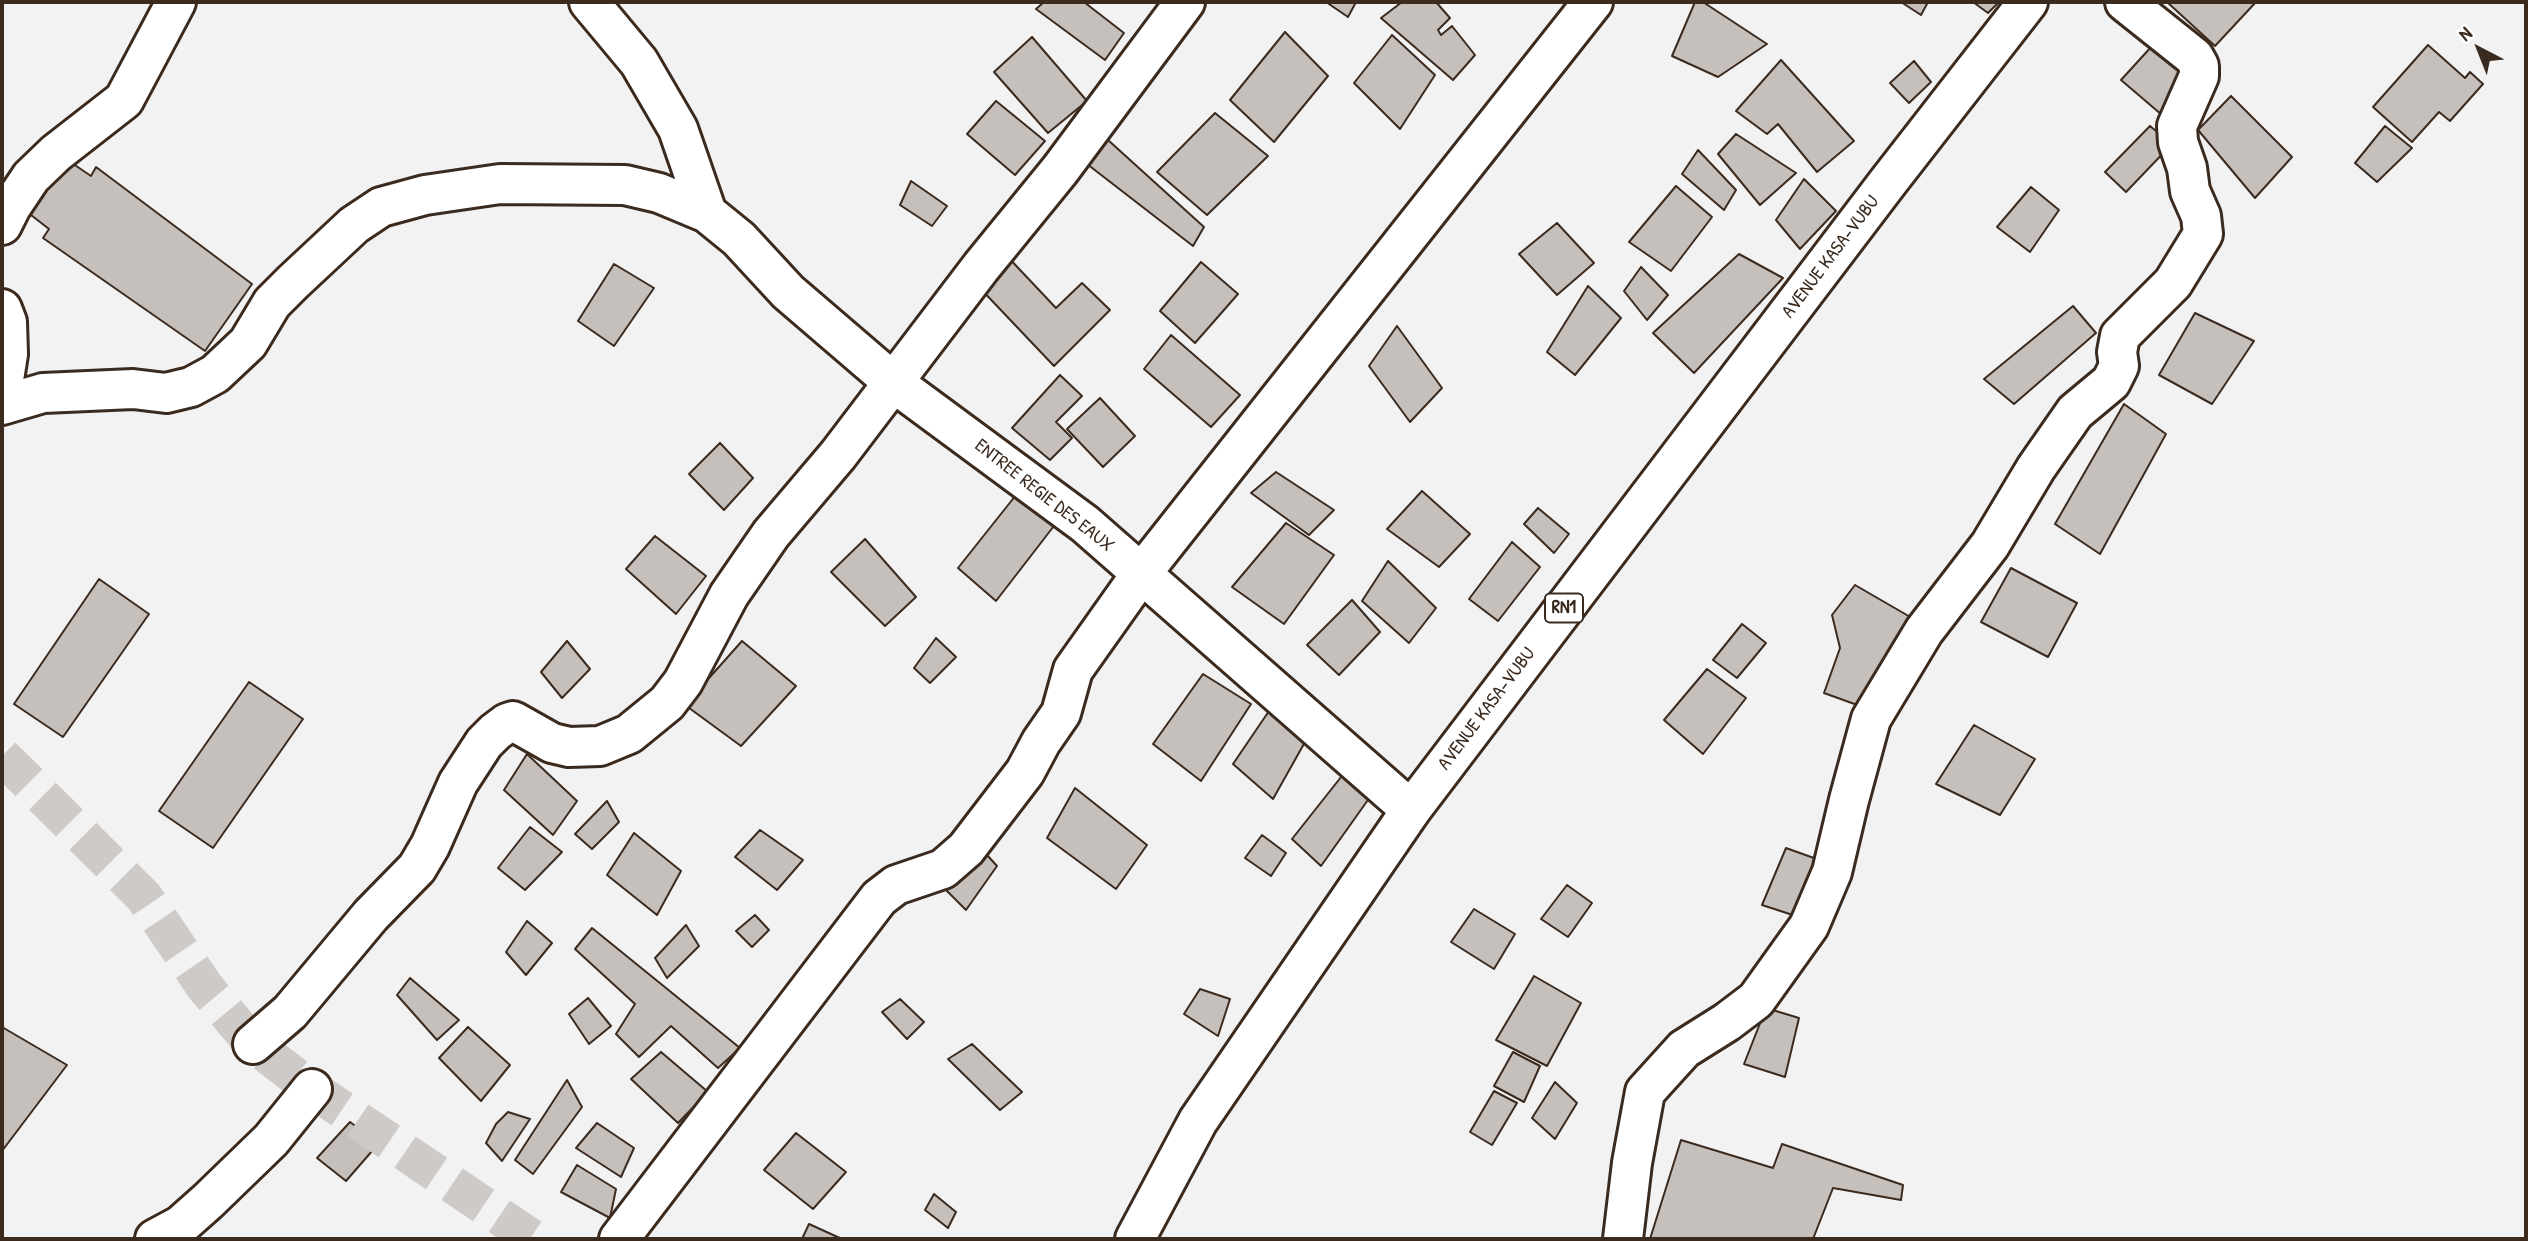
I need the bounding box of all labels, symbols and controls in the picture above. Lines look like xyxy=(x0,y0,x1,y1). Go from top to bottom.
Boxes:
north arrow xyxy=(2444,14,2514,84)
text: N xyxy=(2452,20,2477,46)
street label: AVENUE KASA-VUBU xyxy=(1777,191,1885,323)
street label: ENTREE REGIE DES EAUX xyxy=(970,434,1118,558)
road number: RN1 xyxy=(1545,594,1583,622)
street label: AVENUE KASA-VUBU xyxy=(1433,643,1541,775)

